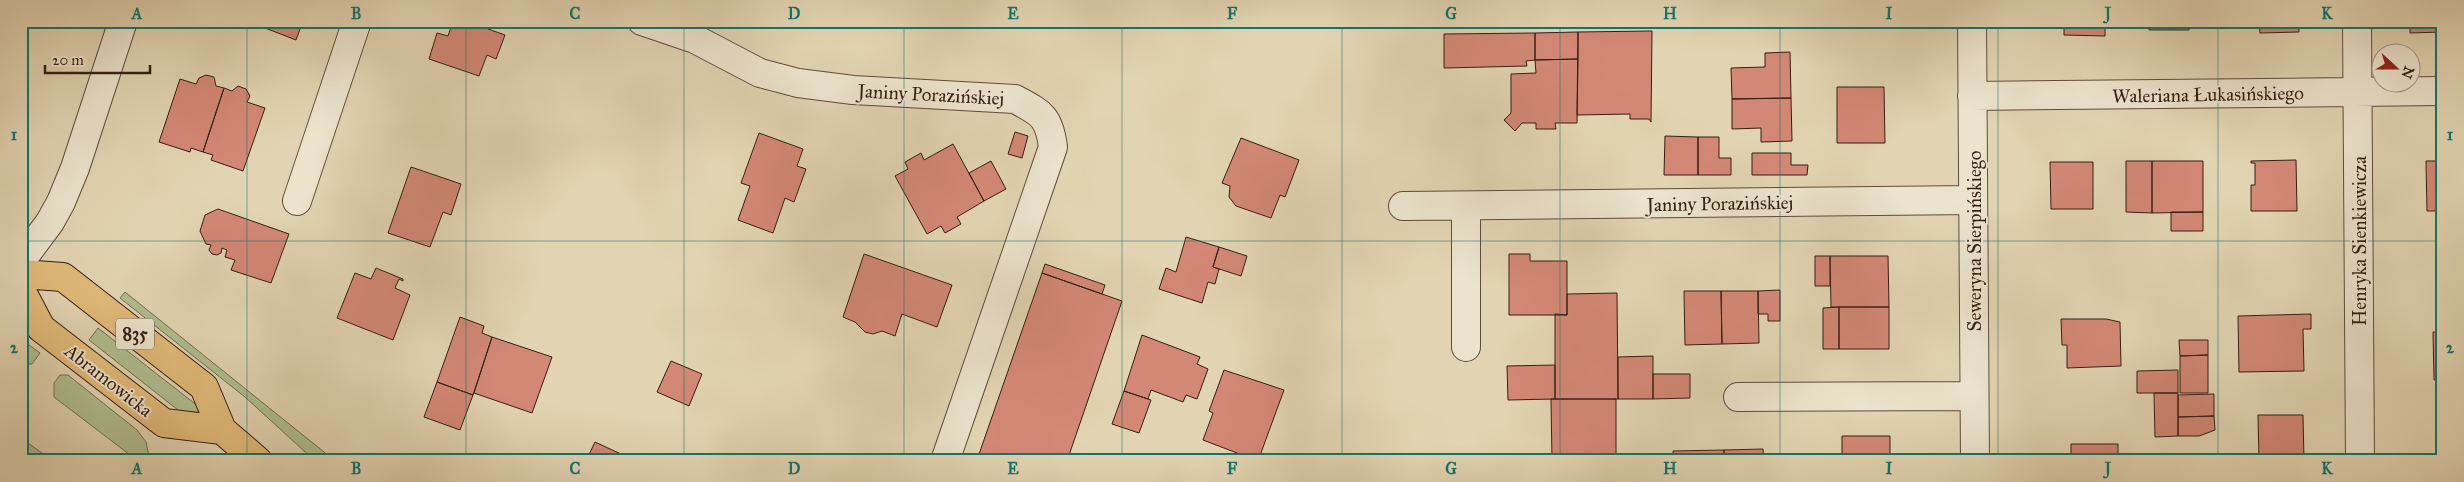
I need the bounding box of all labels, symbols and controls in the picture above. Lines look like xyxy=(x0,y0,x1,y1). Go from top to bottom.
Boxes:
text: A xyxy=(131,4,143,23)
text: B xyxy=(351,4,361,23)
text: C xyxy=(570,4,581,23)
text: D xyxy=(788,4,801,23)
text: E xyxy=(1007,4,1019,23)
text: F xyxy=(1227,4,1238,23)
text: G xyxy=(1445,4,1457,23)
text: H xyxy=(1663,4,1677,23)
text: I xyxy=(1886,4,1893,23)
text: J xyxy=(2103,4,2112,24)
text: K xyxy=(2321,4,2333,23)
scale bar xyxy=(45,42,150,74)
north arrow xyxy=(2372,42,2422,92)
text: 20 m xyxy=(52,51,84,69)
text: N xyxy=(2398,64,2418,81)
street label: Janiny Porazińskiej xyxy=(855,79,1005,111)
street label: Waleriana Łukasińskiego xyxy=(2112,81,2304,109)
text: 1 xyxy=(11,125,18,144)
text: 1 xyxy=(2447,125,2454,144)
street label: Seweryna Sierpińskiego xyxy=(1963,150,1987,331)
street label: Henryka Sienkiewicza xyxy=(2348,155,2371,326)
street label: Janiny Porazińskiej xyxy=(1645,191,1794,217)
road number: 835 xyxy=(116,318,154,349)
text: 2 xyxy=(10,338,19,357)
street label: Abramowicka xyxy=(59,338,158,422)
text: 2 xyxy=(2446,338,2455,357)
text: A xyxy=(131,459,143,478)
text: B xyxy=(351,459,361,478)
text: C xyxy=(570,459,581,478)
text: D xyxy=(788,459,801,478)
text: E xyxy=(1007,459,1019,478)
text: F xyxy=(1227,459,1238,478)
text: G xyxy=(1445,459,1457,478)
text: H xyxy=(1663,459,1677,478)
text: I xyxy=(1886,459,1893,478)
text: J xyxy=(2103,459,2112,479)
text: K xyxy=(2321,459,2333,478)

